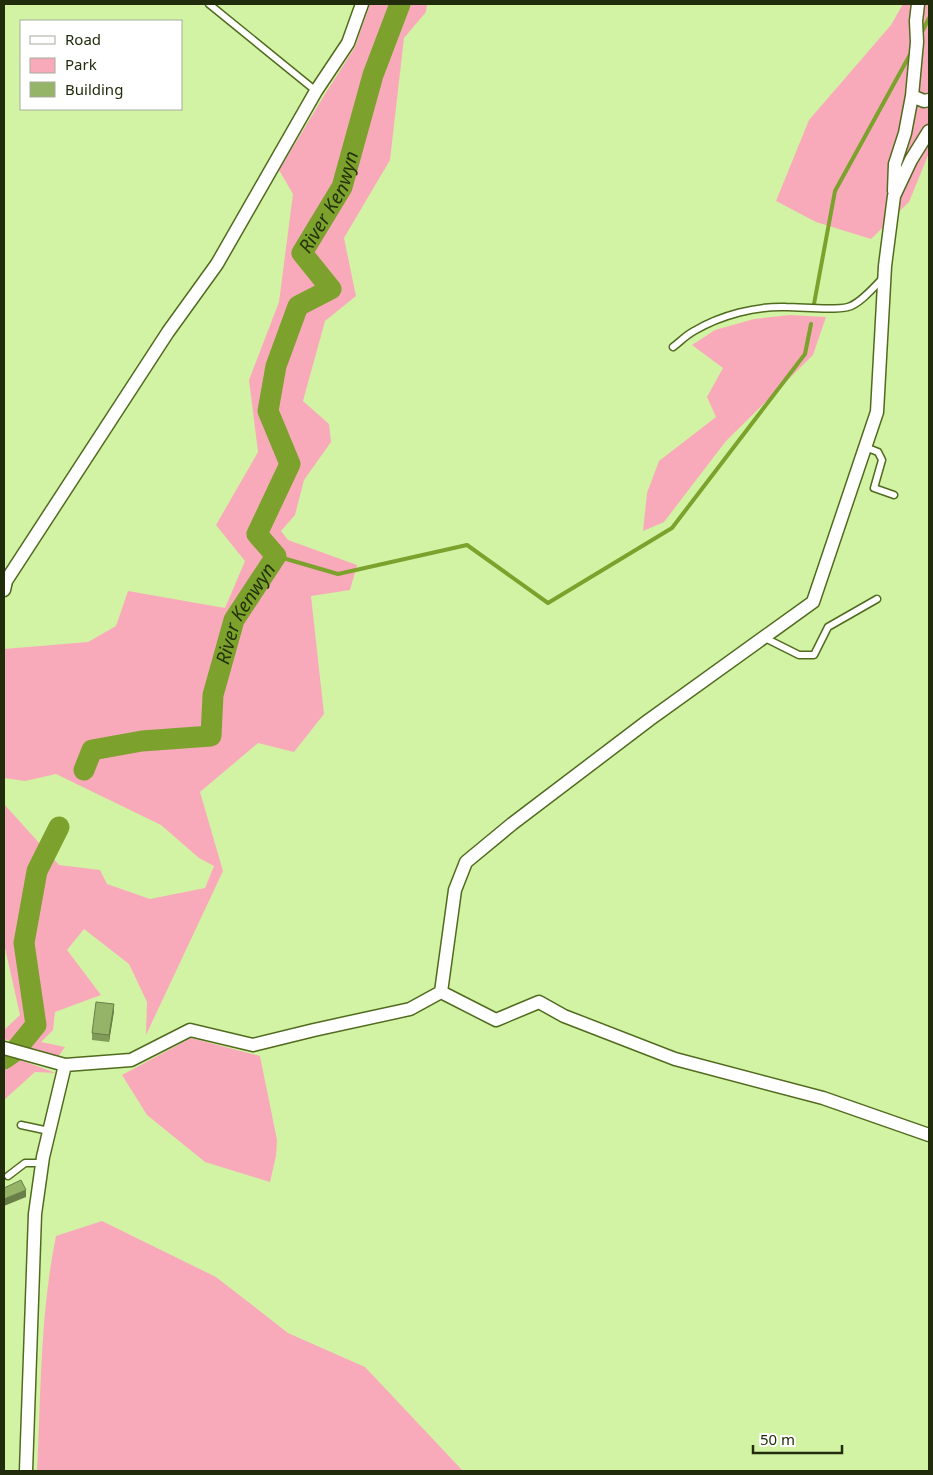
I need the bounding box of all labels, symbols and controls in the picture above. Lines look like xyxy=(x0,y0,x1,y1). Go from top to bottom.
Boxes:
legend xyxy=(20,20,182,110)
text: Road xyxy=(65,29,101,49)
text: Park xyxy=(65,54,97,74)
text: Building xyxy=(65,79,123,99)
water label: River Kenwyn xyxy=(292,148,364,258)
water label: River Kenwyn xyxy=(209,557,281,667)
scale bar xyxy=(753,1422,842,1454)
text: 50 m xyxy=(760,1429,795,1449)

